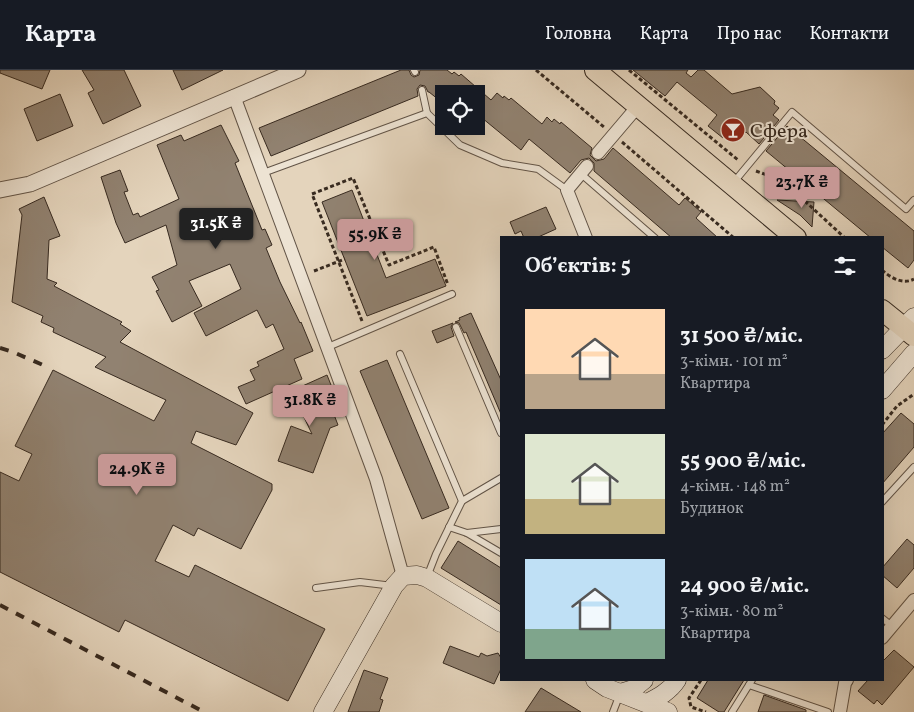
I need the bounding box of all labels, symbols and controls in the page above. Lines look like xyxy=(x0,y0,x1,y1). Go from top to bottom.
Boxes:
text: Карта xyxy=(25,18,96,52)
text: Головна xyxy=(545,22,612,47)
text: Карта xyxy=(640,22,689,47)
text: Про нас xyxy=(717,22,782,47)
text: Контакти xyxy=(810,22,889,47)
map controls xyxy=(435,85,485,135)
button: locate xyxy=(435,85,485,135)
bar icon: Сфера xyxy=(720,117,746,143)
place label: Сфера xyxy=(750,118,808,146)
pin: 23.7K ₴ xyxy=(756,166,848,209)
text: 23.7K ₴ xyxy=(776,172,828,194)
pin: 31.5K ₴ xyxy=(170,208,262,250)
text: 31.5K ₴ xyxy=(190,213,242,235)
pin: 55.9K ₴ xyxy=(329,218,421,261)
text: 55.9K ₴ xyxy=(348,224,402,246)
text: Об’єктів: 5 xyxy=(525,252,631,281)
icon: filters xyxy=(831,252,859,280)
text: 31 500 ₴/міс. xyxy=(680,322,803,351)
icon: home xyxy=(565,329,625,389)
text: 3-кімн. · 101 m² xyxy=(680,351,788,373)
text: Квартира xyxy=(680,373,750,395)
pin: 31.8K ₴ xyxy=(264,384,356,427)
text: 31.8K ₴ xyxy=(284,390,336,412)
text: 55 900 ₴/міс. xyxy=(680,447,806,476)
pin: 24.9K ₴ xyxy=(91,454,183,496)
icon: home xyxy=(565,454,625,514)
text: 24.9K ₴ xyxy=(109,459,165,481)
text: 4-кімн. · 148 m² xyxy=(680,476,790,498)
text: Будинок xyxy=(680,498,744,520)
text: 24 900 ₴/міс. xyxy=(680,572,809,601)
icon: home xyxy=(565,579,625,639)
text: 3-кімн. · 80 m² xyxy=(680,601,783,623)
text: Квартира xyxy=(680,623,750,645)

